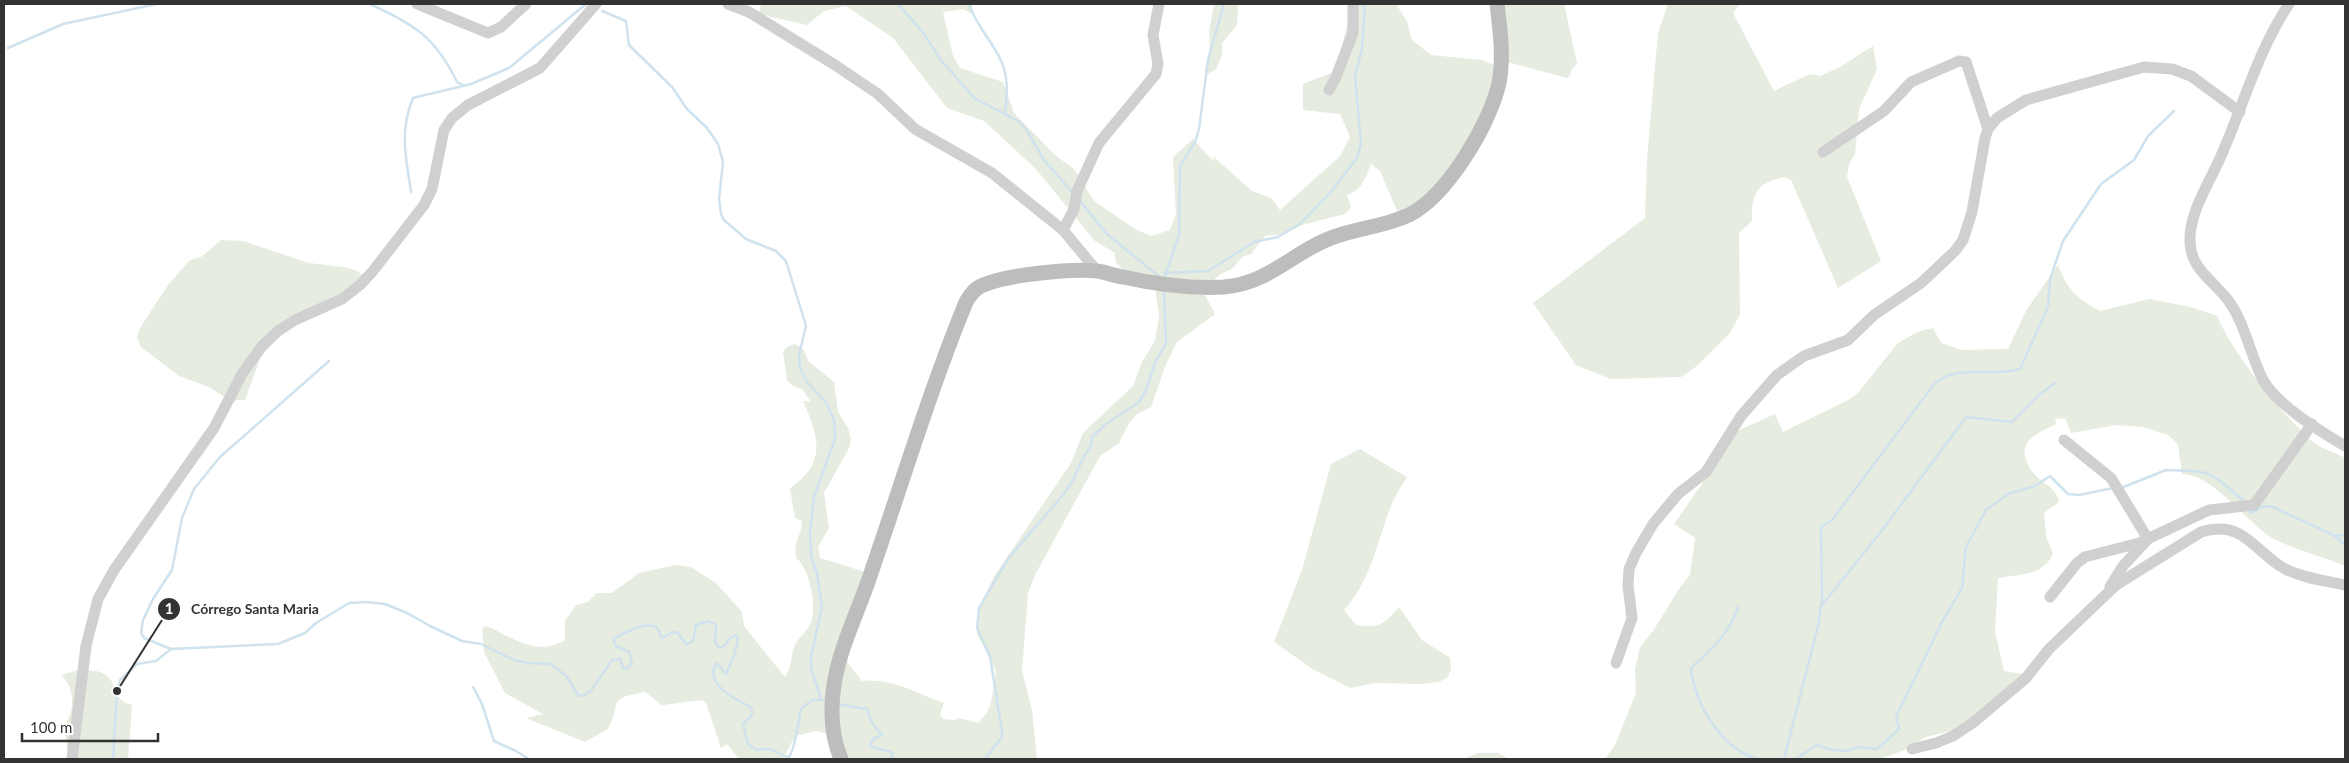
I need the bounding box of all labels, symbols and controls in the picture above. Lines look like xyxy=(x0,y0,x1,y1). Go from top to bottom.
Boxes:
callout: Córrego Santa Maria xyxy=(156,594,329,623)
text: 1 xyxy=(165,599,173,617)
text: Córrego Santa Maria xyxy=(191,600,319,617)
scale bar xyxy=(22,710,159,742)
text: 100 m xyxy=(30,718,72,736)

